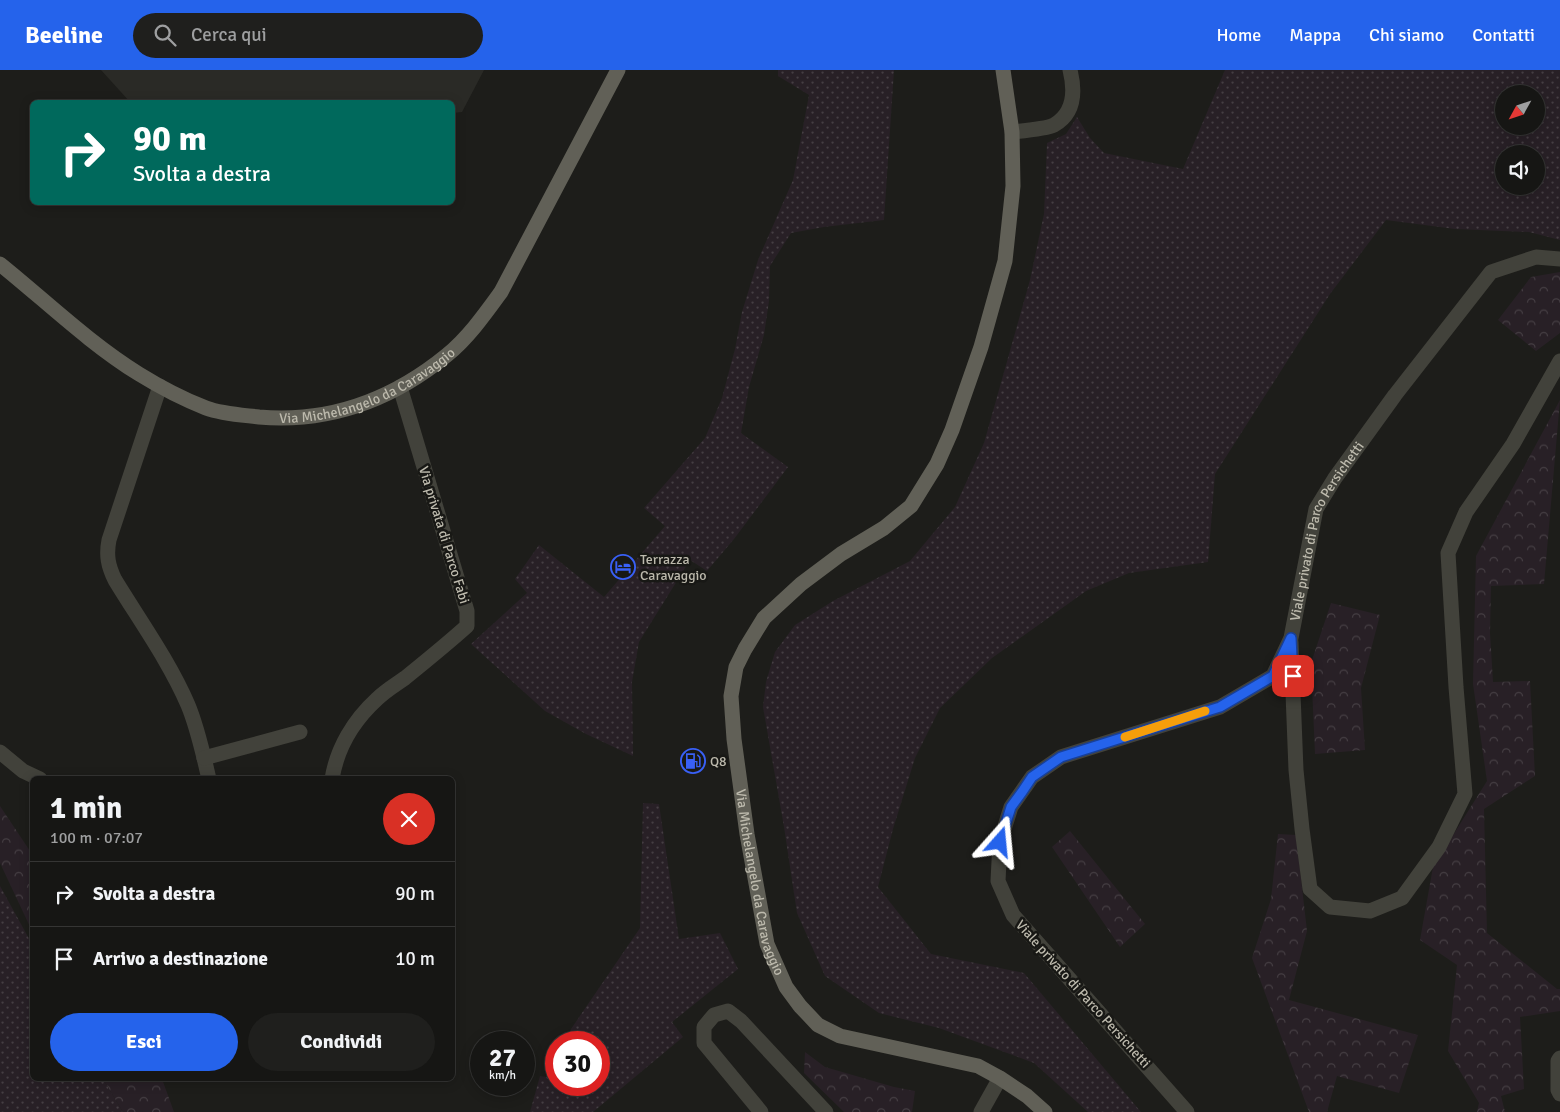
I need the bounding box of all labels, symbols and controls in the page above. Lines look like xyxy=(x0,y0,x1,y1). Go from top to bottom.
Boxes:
search box xyxy=(133,13,483,58)
text: Beeline xyxy=(25,20,103,50)
icon: search xyxy=(151,21,179,49)
text: Cerca qui xyxy=(191,23,267,47)
text: Home xyxy=(1216,24,1261,46)
text: Mappa xyxy=(1289,24,1341,46)
text: Chi siamo xyxy=(1369,24,1444,46)
text: Contatti xyxy=(1472,24,1535,46)
north arrow xyxy=(1495,85,1545,135)
map controls xyxy=(1495,85,1545,195)
text: 90 m xyxy=(133,117,207,160)
icon: right xyxy=(50,120,115,185)
button: sound xyxy=(1495,145,1545,195)
text: Svolta a destra xyxy=(133,160,271,187)
street label: Via Michelangelo da Caravaggio xyxy=(279,344,458,426)
street label: Viale privato di Parco Persichetti xyxy=(1286,438,1367,622)
street label: Via privata di Parco Fabi xyxy=(415,464,473,606)
place label: Terrazza Caravaggio xyxy=(640,551,707,584)
hotel icon: Terrazza Caravaggio xyxy=(610,554,636,580)
pin xyxy=(1272,655,1314,697)
icon: arrive xyxy=(1279,662,1307,690)
fuel station icon: Q8 xyxy=(680,748,706,774)
place label: Q8 xyxy=(710,753,727,770)
street label: Via Michelangelo da Caravaggio xyxy=(732,788,788,978)
text: 1 min xyxy=(50,790,122,827)
button: close xyxy=(383,793,435,845)
position arrow xyxy=(973,815,1025,867)
text: 100 m · 07:07 xyxy=(50,828,143,848)
icon: right xyxy=(50,880,78,908)
text: Svolta a destra xyxy=(93,882,215,906)
text: 90 m xyxy=(395,882,435,906)
street label: Viale privato di Parco Persichetti xyxy=(1012,917,1154,1071)
icon: arrive xyxy=(50,945,78,973)
text: Arrivo a destinazione xyxy=(93,947,268,971)
text: 10 m xyxy=(395,947,435,971)
button: Esci xyxy=(50,1013,238,1071)
button: Condividi xyxy=(248,1013,435,1071)
speed limit sign: 30 xyxy=(545,1031,610,1096)
text: 27 xyxy=(489,1042,516,1073)
text: km/h xyxy=(489,1068,516,1083)

